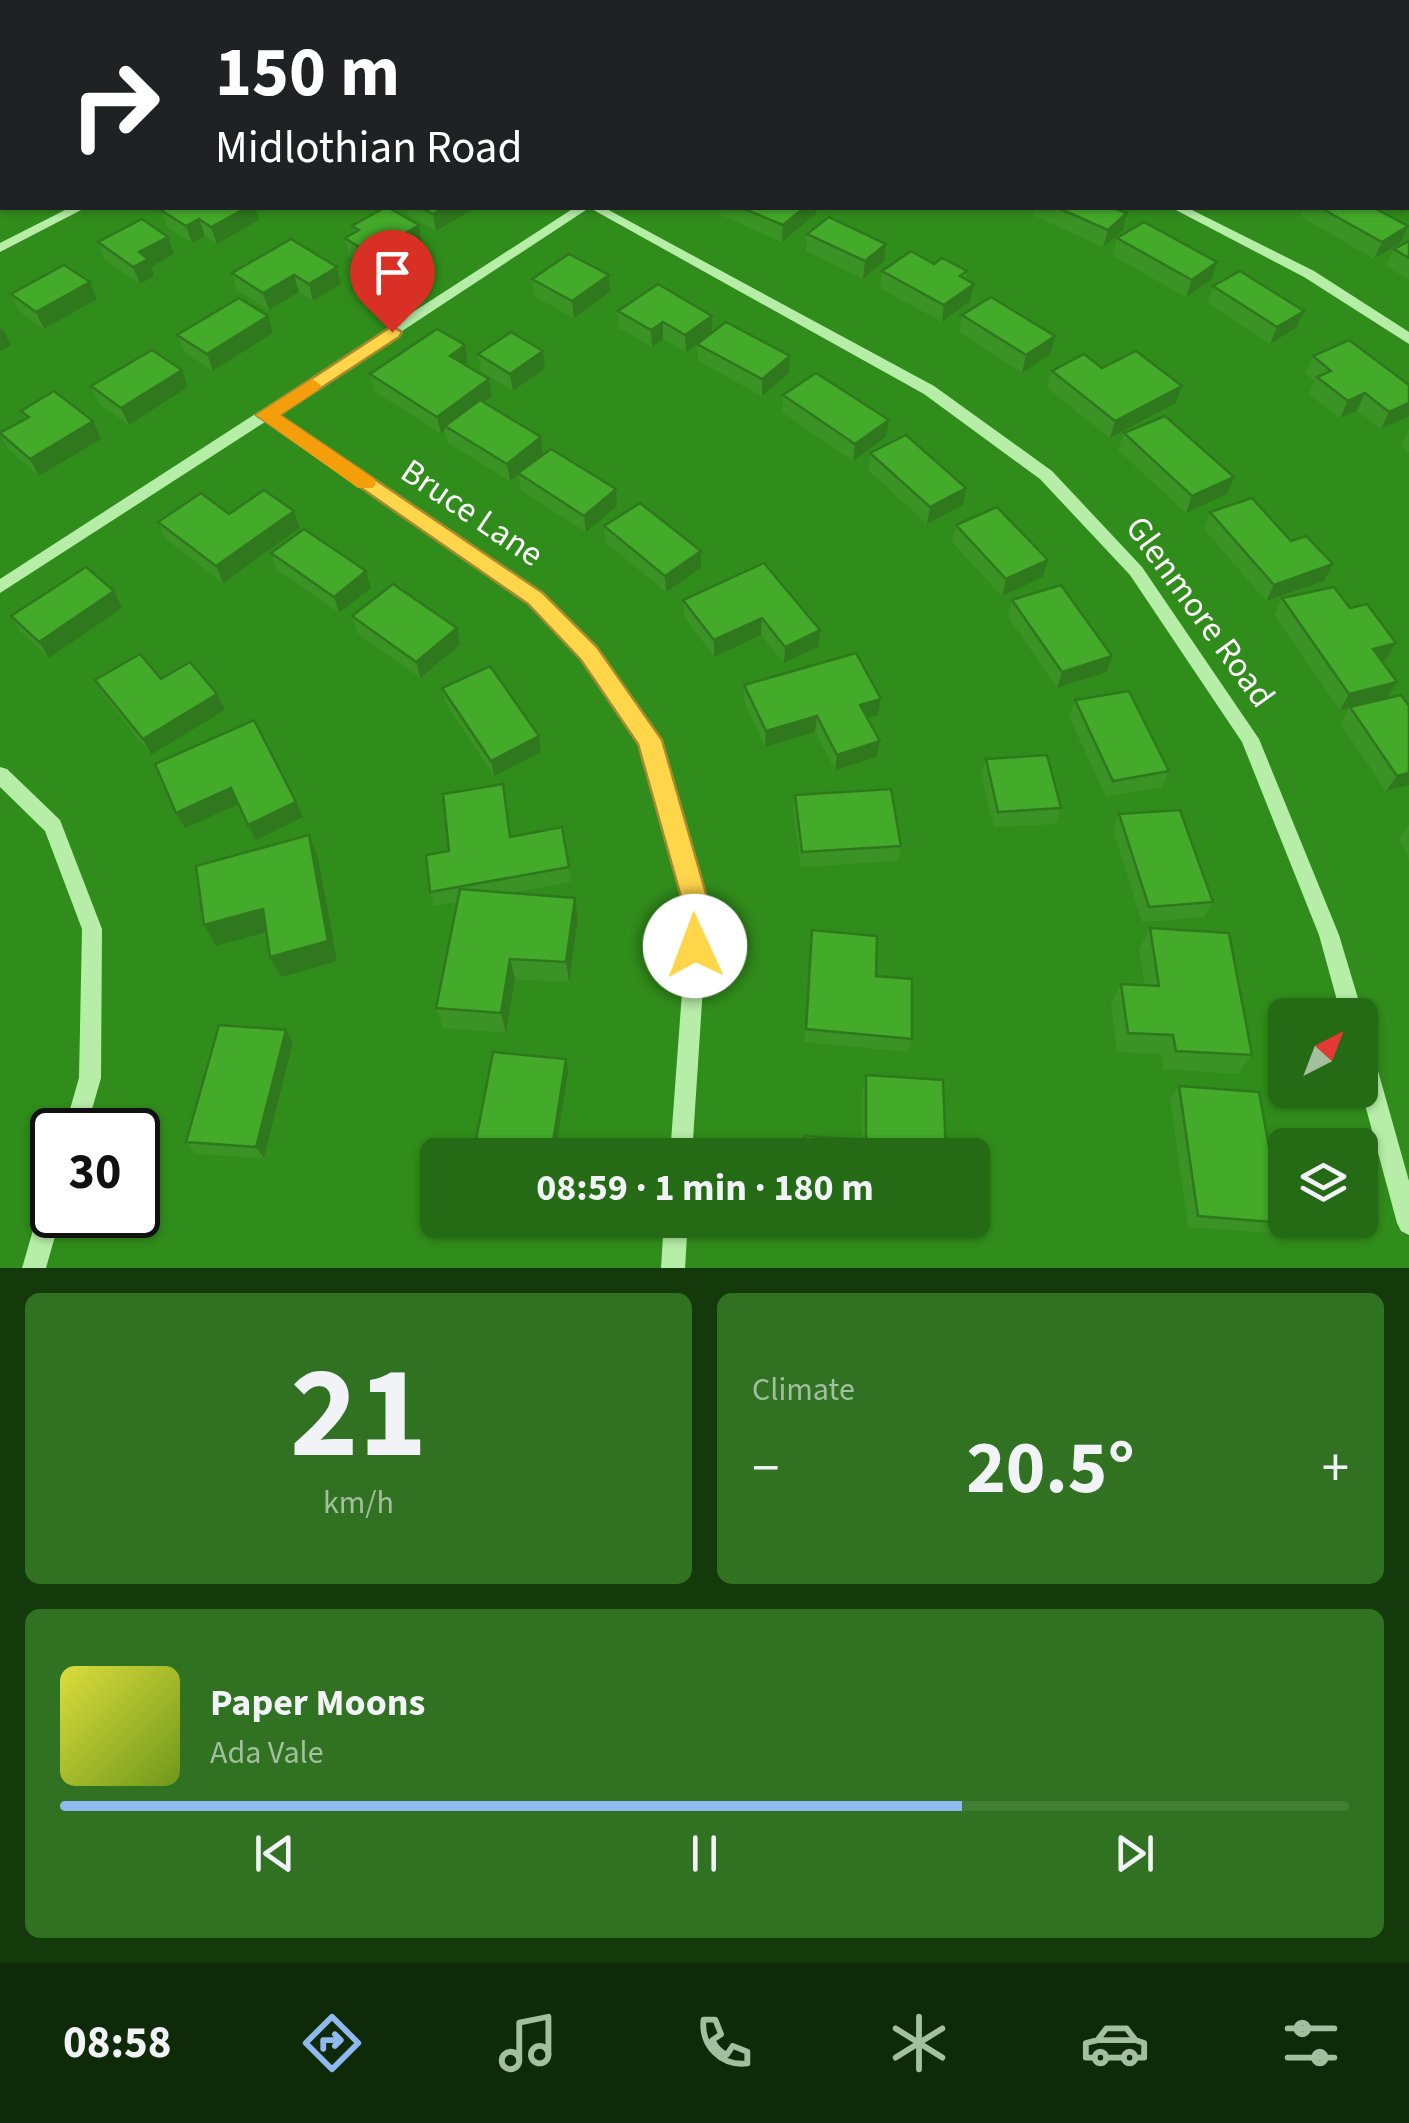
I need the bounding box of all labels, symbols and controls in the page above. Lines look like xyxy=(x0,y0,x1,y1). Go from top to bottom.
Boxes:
text: 150 m xyxy=(215,23,400,123)
icon: right xyxy=(50,40,180,170)
text: Midlothian Road xyxy=(215,116,522,180)
pin xyxy=(350,230,435,333)
icon: arrive xyxy=(365,245,420,300)
street label: Bruce Lane xyxy=(391,447,553,579)
street label: Glenmore Road xyxy=(1113,506,1287,718)
position arrow xyxy=(643,894,747,998)
north arrow xyxy=(1268,998,1378,1108)
map controls xyxy=(1268,998,1378,1238)
speed limit sign: 30 xyxy=(30,1108,160,1238)
button: layers xyxy=(1268,1128,1378,1238)
text: 08:59 · 1 min · 180 m xyxy=(536,1161,874,1215)
text: 21 xyxy=(290,1322,427,1507)
text: Climate xyxy=(752,1367,855,1413)
text: 20.5° xyxy=(966,1415,1135,1522)
text: − xyxy=(752,1430,779,1508)
text: + xyxy=(1322,1430,1349,1508)
text: km/h xyxy=(323,1480,394,1526)
text: Paper Moons xyxy=(210,1676,425,1730)
text: Ada Vale xyxy=(210,1730,324,1776)
icon: previous xyxy=(247,1826,302,1881)
icon: pause xyxy=(677,1826,732,1881)
icon: next xyxy=(1107,1826,1162,1881)
icon: directions xyxy=(297,2008,367,2078)
icon: music xyxy=(493,2008,563,2078)
icon: phone xyxy=(689,2008,759,2078)
icon: climate xyxy=(884,2008,954,2078)
icon: car xyxy=(1080,2008,1150,2078)
icon: filters xyxy=(1276,2008,1346,2078)
text: 08:58 xyxy=(63,2011,171,2075)

